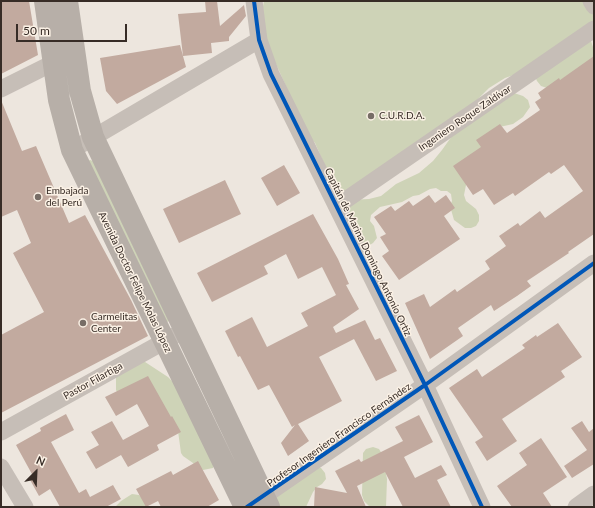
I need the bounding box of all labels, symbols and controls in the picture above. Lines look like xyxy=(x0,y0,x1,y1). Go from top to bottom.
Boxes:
scale bar xyxy=(18,16,129,42)
text: 50 m xyxy=(23,23,50,38)
street label: Ingeniero Roque Zaldívar xyxy=(416,82,514,154)
place label: C.U.R.D.A. xyxy=(379,110,425,122)
marker: C.U.R.D.A. xyxy=(366,111,376,121)
street label: Capitán de Marina Domingo Antonio Ortiz xyxy=(322,166,414,338)
place label: Embajada del Perú xyxy=(46,185,88,208)
marker: Embajada del Perú xyxy=(33,192,43,202)
street label: Avenida Doctor Felipe Molas López xyxy=(96,210,174,354)
place label: Carmelitas Center xyxy=(91,311,137,334)
marker: Carmelitas Center xyxy=(78,318,88,328)
street label: Pastor Filartiga xyxy=(61,360,125,402)
street label: Profesor Ingeniero Francisco Fernández xyxy=(265,381,413,489)
north arrow xyxy=(16,452,56,492)
text: N xyxy=(35,453,48,468)

